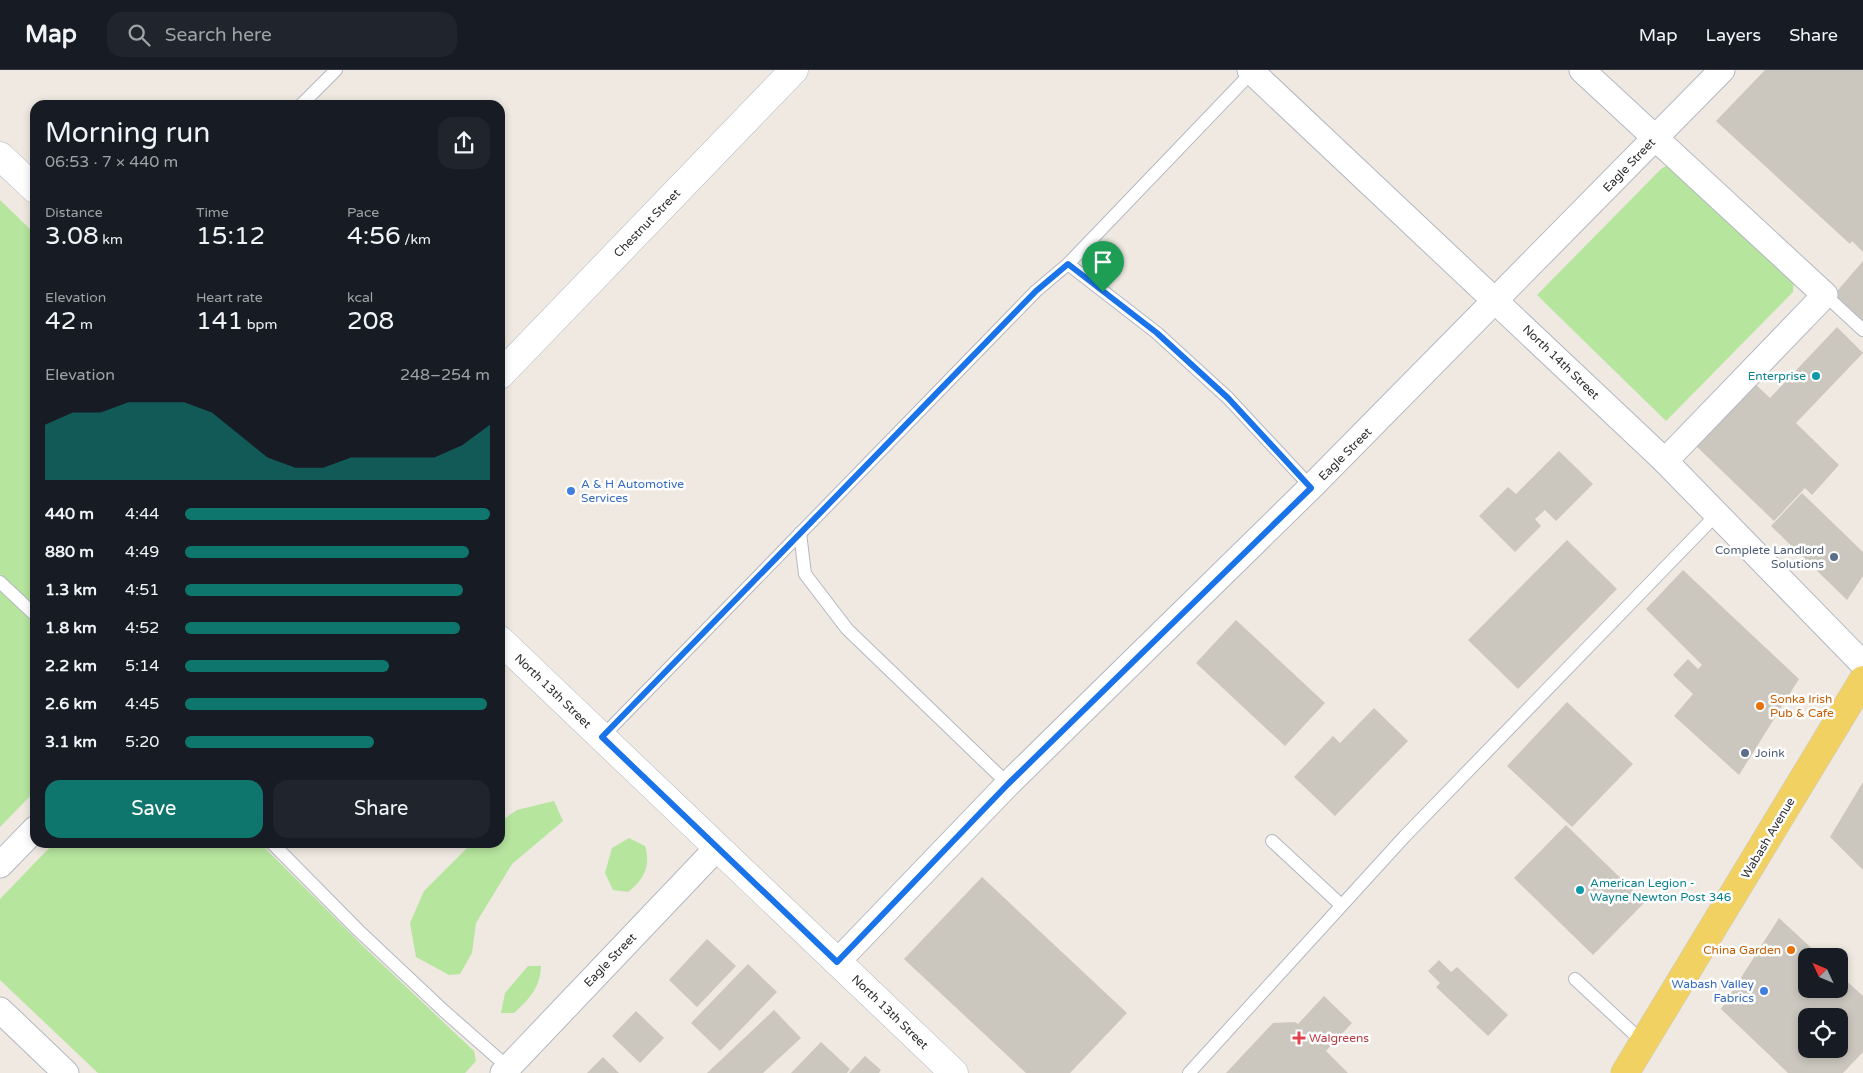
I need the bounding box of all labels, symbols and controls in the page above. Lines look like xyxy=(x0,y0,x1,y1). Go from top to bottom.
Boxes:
search box xyxy=(107,12,457,57)
text: Map xyxy=(25,20,77,49)
icon: search xyxy=(125,21,153,49)
text: Search here xyxy=(165,24,272,46)
text: Map xyxy=(1639,24,1678,46)
text: Layers xyxy=(1706,24,1761,46)
text: Share xyxy=(1789,24,1838,46)
text: Morning run xyxy=(45,116,210,150)
button: share xyxy=(438,117,490,169)
street label: Eagle Street xyxy=(1600,135,1658,195)
text: 06:53 · 7 × 440 m xyxy=(45,152,178,172)
street label: Chestnut Street xyxy=(611,186,683,260)
text: Distance xyxy=(45,204,103,221)
text: Time xyxy=(196,204,229,221)
text: Pace xyxy=(347,204,379,221)
text: 3.08 xyxy=(45,221,99,251)
text: 15:12 xyxy=(196,221,265,251)
text: 4:56 xyxy=(347,221,401,251)
text: km xyxy=(99,231,123,248)
text: /km xyxy=(401,231,431,248)
pin xyxy=(1082,241,1124,292)
icon: arrive xyxy=(1089,248,1117,276)
text: Elevation xyxy=(45,289,106,306)
text: Heart rate xyxy=(196,289,263,306)
text: kcal xyxy=(347,289,373,306)
text: 42 xyxy=(45,306,76,336)
text: 141 xyxy=(196,306,243,336)
text: 208 xyxy=(347,306,394,336)
text: m xyxy=(76,316,93,333)
text: bpm xyxy=(243,316,277,333)
street label: North 14th Street xyxy=(1520,322,1602,402)
text: Elevation xyxy=(45,365,115,385)
text: 248–254 m xyxy=(400,365,490,385)
place label: Enterprise xyxy=(1748,369,1806,383)
marker: Enterprise xyxy=(1810,370,1822,382)
street label: Eagle Street xyxy=(1316,424,1375,483)
place label: A & H Automotive Services xyxy=(581,477,684,505)
marker: A & H Automotive Services xyxy=(565,485,577,497)
text: 440 m xyxy=(45,504,94,524)
text: 4:44 xyxy=(125,504,159,524)
text: 880 m xyxy=(45,542,94,562)
text: 4:49 xyxy=(125,542,159,562)
place label: Complete Landlord Solutions xyxy=(1715,543,1824,571)
marker: Complete Landlord Solutions xyxy=(1828,551,1840,563)
text: 1.3 km xyxy=(45,580,97,600)
text: 4:51 xyxy=(125,580,159,600)
text: 1.8 km xyxy=(45,618,97,638)
text: 4:52 xyxy=(125,618,159,638)
street label: North 13th Street xyxy=(512,651,594,731)
text: 2.2 km xyxy=(45,656,97,676)
text: 5:14 xyxy=(125,656,159,676)
place label: Sonka Irish Pub & Cafe xyxy=(1770,692,1834,720)
text: 2.6 km xyxy=(45,694,97,714)
text: 4:45 xyxy=(125,694,159,714)
marker: Sonka Irish Pub & Cafe xyxy=(1754,700,1766,712)
text: 3.1 km xyxy=(45,732,97,752)
text: 5:20 xyxy=(125,732,159,752)
place label: Joink xyxy=(1755,746,1785,760)
marker: Joink xyxy=(1739,747,1751,759)
button: Save xyxy=(45,780,263,838)
button: Share xyxy=(273,780,490,838)
street label: Wabash Avenue xyxy=(1738,795,1798,881)
place label: American Legion - Wayne Newton Post 346 xyxy=(1590,876,1731,904)
marker: American Legion - Wayne Newton Post 346 xyxy=(1574,884,1586,896)
street label: Eagle Street xyxy=(581,930,639,990)
place label: China Garden xyxy=(1703,943,1781,957)
marker: China Garden xyxy=(1785,944,1797,956)
north arrow xyxy=(1798,948,1848,998)
map controls xyxy=(1798,948,1848,1058)
street label: North 13th Street xyxy=(849,972,931,1052)
place label: Wabash Valley Fabrics xyxy=(1672,977,1755,1005)
marker: Wabash Valley Fabrics xyxy=(1758,985,1770,997)
button: locate xyxy=(1798,1008,1848,1058)
place label: Walgreens xyxy=(1309,1031,1369,1045)
marker: Walgreens xyxy=(1293,1032,1305,1044)

